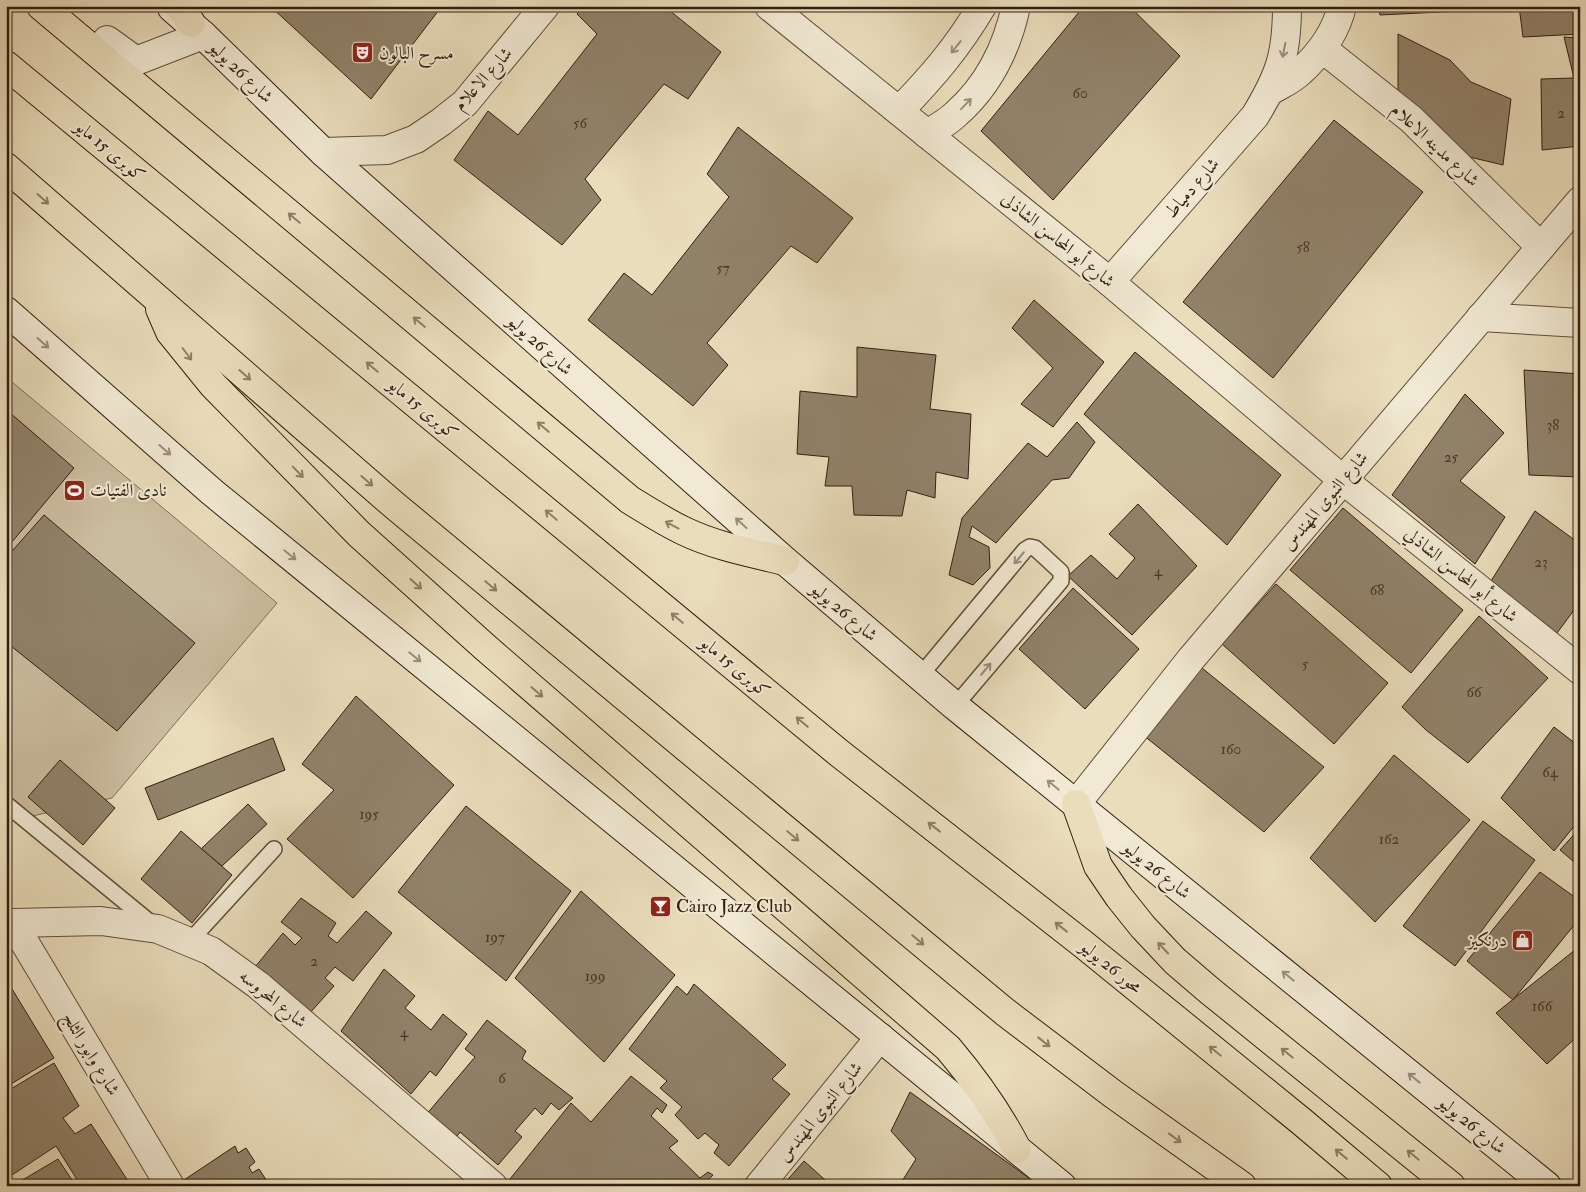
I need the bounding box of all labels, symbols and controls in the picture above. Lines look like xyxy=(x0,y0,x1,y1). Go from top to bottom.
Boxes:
street label: شارع 26 يوليو xyxy=(201,34,278,110)
one-way arrow xyxy=(950,40,961,53)
theatre icon: مسرح البالون xyxy=(351,41,375,65)
one-way arrow xyxy=(1279,41,1289,57)
place label: مسرح البالون xyxy=(379,42,454,69)
street label: شارع الاعلام xyxy=(448,42,521,118)
house number: 60 xyxy=(1072,84,1088,103)
one-way arrow xyxy=(960,98,972,111)
street label: شارع مدينه الاعلام xyxy=(1383,98,1484,195)
house number: 2 xyxy=(1557,104,1565,123)
street label: كوبرى 15 مايو xyxy=(69,114,150,187)
house number: 56 xyxy=(573,114,588,133)
street label: شارع دمياط xyxy=(1159,153,1227,225)
street label: شارع أبو المحاسن الشاذلى xyxy=(995,186,1121,295)
one-way arrow xyxy=(36,193,49,204)
one-way arrow xyxy=(288,213,301,224)
house number: 58 xyxy=(1296,238,1310,257)
house number: 57 xyxy=(716,259,730,278)
street label: شارع 26 يوليو xyxy=(499,308,578,383)
one-way arrow xyxy=(412,317,425,328)
one-way arrow xyxy=(36,337,49,349)
one-way arrow xyxy=(181,347,192,360)
one-way arrow xyxy=(366,362,379,373)
one-way arrow xyxy=(238,369,251,380)
street label: كوبرى 15 مايو xyxy=(382,372,463,445)
house number: 38 xyxy=(1547,416,1559,435)
one-way arrow xyxy=(537,421,550,432)
one-way arrow xyxy=(158,444,171,455)
street label: شارع النبوى المهندس xyxy=(1277,447,1376,557)
house number: 25 xyxy=(1444,448,1458,467)
one-way arrow xyxy=(292,465,304,477)
one-way arrow xyxy=(360,476,373,487)
sports icon: نادى الفتيات xyxy=(62,478,86,502)
place label: نادى الفتيات xyxy=(90,479,167,502)
one-way arrow xyxy=(545,510,558,521)
one-way arrow xyxy=(735,517,748,529)
one-way arrow xyxy=(665,520,680,529)
street label: شارع أبو المحاسن الشاذلي xyxy=(1398,521,1524,630)
one-way arrow xyxy=(283,549,296,560)
one-way arrow xyxy=(1013,551,1024,564)
house number: 23 xyxy=(1534,553,1548,572)
house number: 4 xyxy=(1154,562,1163,581)
street label: شارع 26 يوليو xyxy=(802,576,882,649)
one-way arrow xyxy=(409,578,422,590)
one-way arrow xyxy=(485,580,498,592)
house number: 68 xyxy=(1370,581,1384,600)
one-way arrow xyxy=(670,613,683,624)
street label: كوبرى 15 مايو xyxy=(694,630,775,703)
one-way arrow xyxy=(409,652,422,663)
house number: 5 xyxy=(1302,655,1309,674)
one-way arrow xyxy=(980,662,992,675)
house number: 66 xyxy=(1466,683,1483,702)
one-way arrow xyxy=(531,686,544,698)
one-way arrow xyxy=(796,716,809,727)
house number: 160 xyxy=(1221,740,1241,759)
house number: 64 xyxy=(1542,763,1559,782)
one-way arrow xyxy=(1047,780,1060,791)
house number: 195 xyxy=(359,805,379,824)
one-way arrow xyxy=(927,821,940,832)
house number: 162 xyxy=(1379,830,1400,849)
one-way arrow xyxy=(786,831,799,842)
street label: شارع 26 يوليو xyxy=(1115,834,1195,907)
bar icon: Cairo Jazz Club xyxy=(648,894,672,918)
place label: Cairo Jazz Club xyxy=(676,895,792,918)
one-way arrow xyxy=(1055,922,1068,933)
house number: 197 xyxy=(485,928,505,947)
shop icon: درنكيز xyxy=(1511,928,1535,952)
place label: درنكيز xyxy=(1466,929,1507,952)
one-way arrow xyxy=(911,934,924,946)
street label: محور 26 يوليو xyxy=(1074,934,1147,999)
one-way arrow xyxy=(1157,941,1169,954)
house number: 2 xyxy=(310,952,318,971)
street label: شارع المحروسه xyxy=(232,965,312,1036)
house number: 199 xyxy=(585,967,605,986)
one-way arrow xyxy=(1282,970,1295,981)
house number: 166 xyxy=(1532,997,1554,1016)
street label: شارع وابور الثلج xyxy=(54,1008,125,1102)
house number: 4 xyxy=(400,1023,409,1042)
one-way arrow xyxy=(1037,1037,1050,1048)
one-way arrow xyxy=(1209,1046,1222,1057)
one-way arrow xyxy=(1280,1047,1293,1058)
street label: شارع النبوى المهندس xyxy=(772,1057,870,1169)
house number: 6 xyxy=(498,1069,507,1088)
one-way arrow xyxy=(1408,1072,1421,1083)
street label: شارع 26 يوليو xyxy=(1430,1089,1510,1162)
one-way arrow xyxy=(1168,1132,1182,1143)
one-way arrow xyxy=(1334,1149,1347,1160)
one-way arrow xyxy=(1407,1150,1420,1161)

